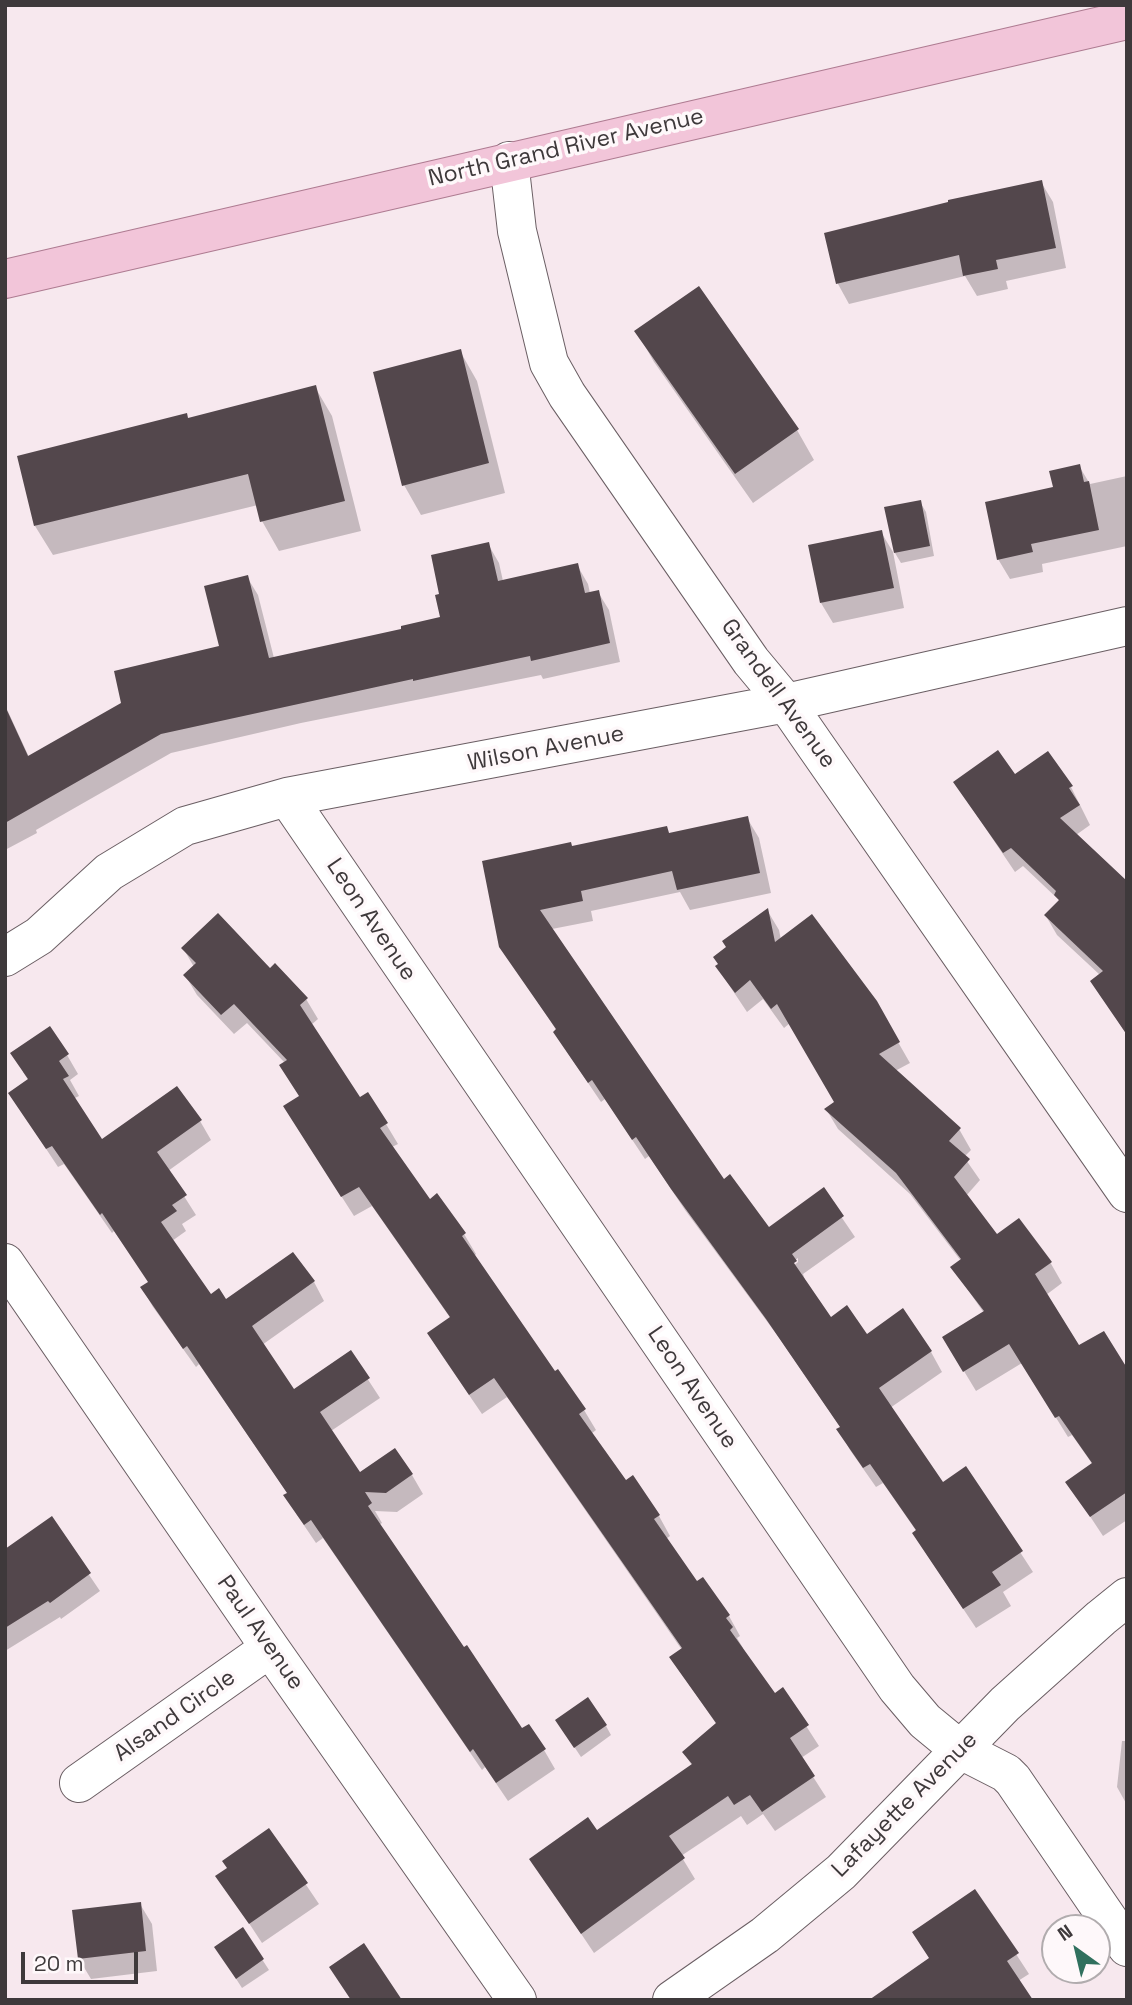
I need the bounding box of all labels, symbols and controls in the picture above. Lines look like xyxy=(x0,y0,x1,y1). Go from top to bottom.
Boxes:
street label: North Grand River Avenue xyxy=(426,103,706,193)
street label: Grandell Avenue xyxy=(715,614,841,774)
street label: Wilson Avenue xyxy=(465,720,627,778)
street label: Leon Avenue xyxy=(320,854,422,986)
street label: Leon Avenue xyxy=(641,1322,743,1454)
street label: Paul Avenue xyxy=(210,1570,310,1696)
street label: Alsand Circle xyxy=(109,1664,241,1768)
street label: Lafayette Avenue xyxy=(827,1727,983,1883)
north arrow xyxy=(1041,1914,1111,1984)
text: N xyxy=(1053,1919,1077,1947)
scale bar xyxy=(24,1938,142,1982)
text: 20 m xyxy=(34,1950,84,1977)

